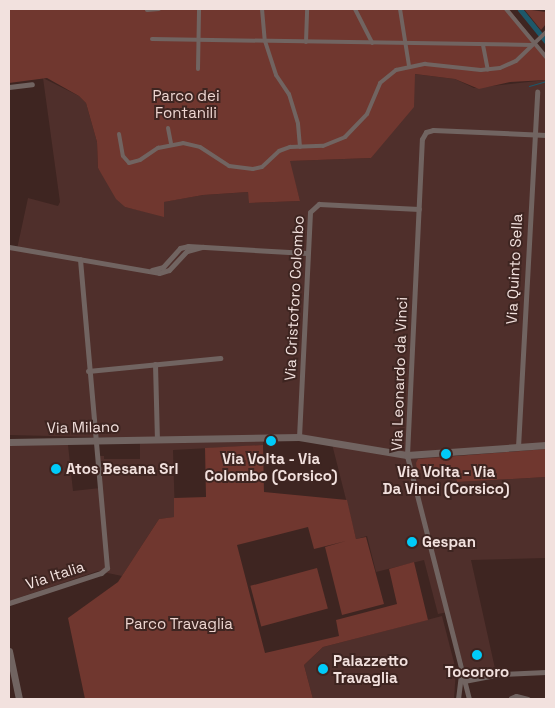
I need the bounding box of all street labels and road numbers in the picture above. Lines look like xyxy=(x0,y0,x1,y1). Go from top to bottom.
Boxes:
street label: Via Quinto Sella xyxy=(502,213,526,325)
street label: Via Cristoforo Colombo xyxy=(281,215,307,381)
street label: Via Leonardo da Vinci xyxy=(387,296,411,452)
street label: Via Milano xyxy=(46,417,120,437)
street label: Via Italia xyxy=(23,557,87,593)

